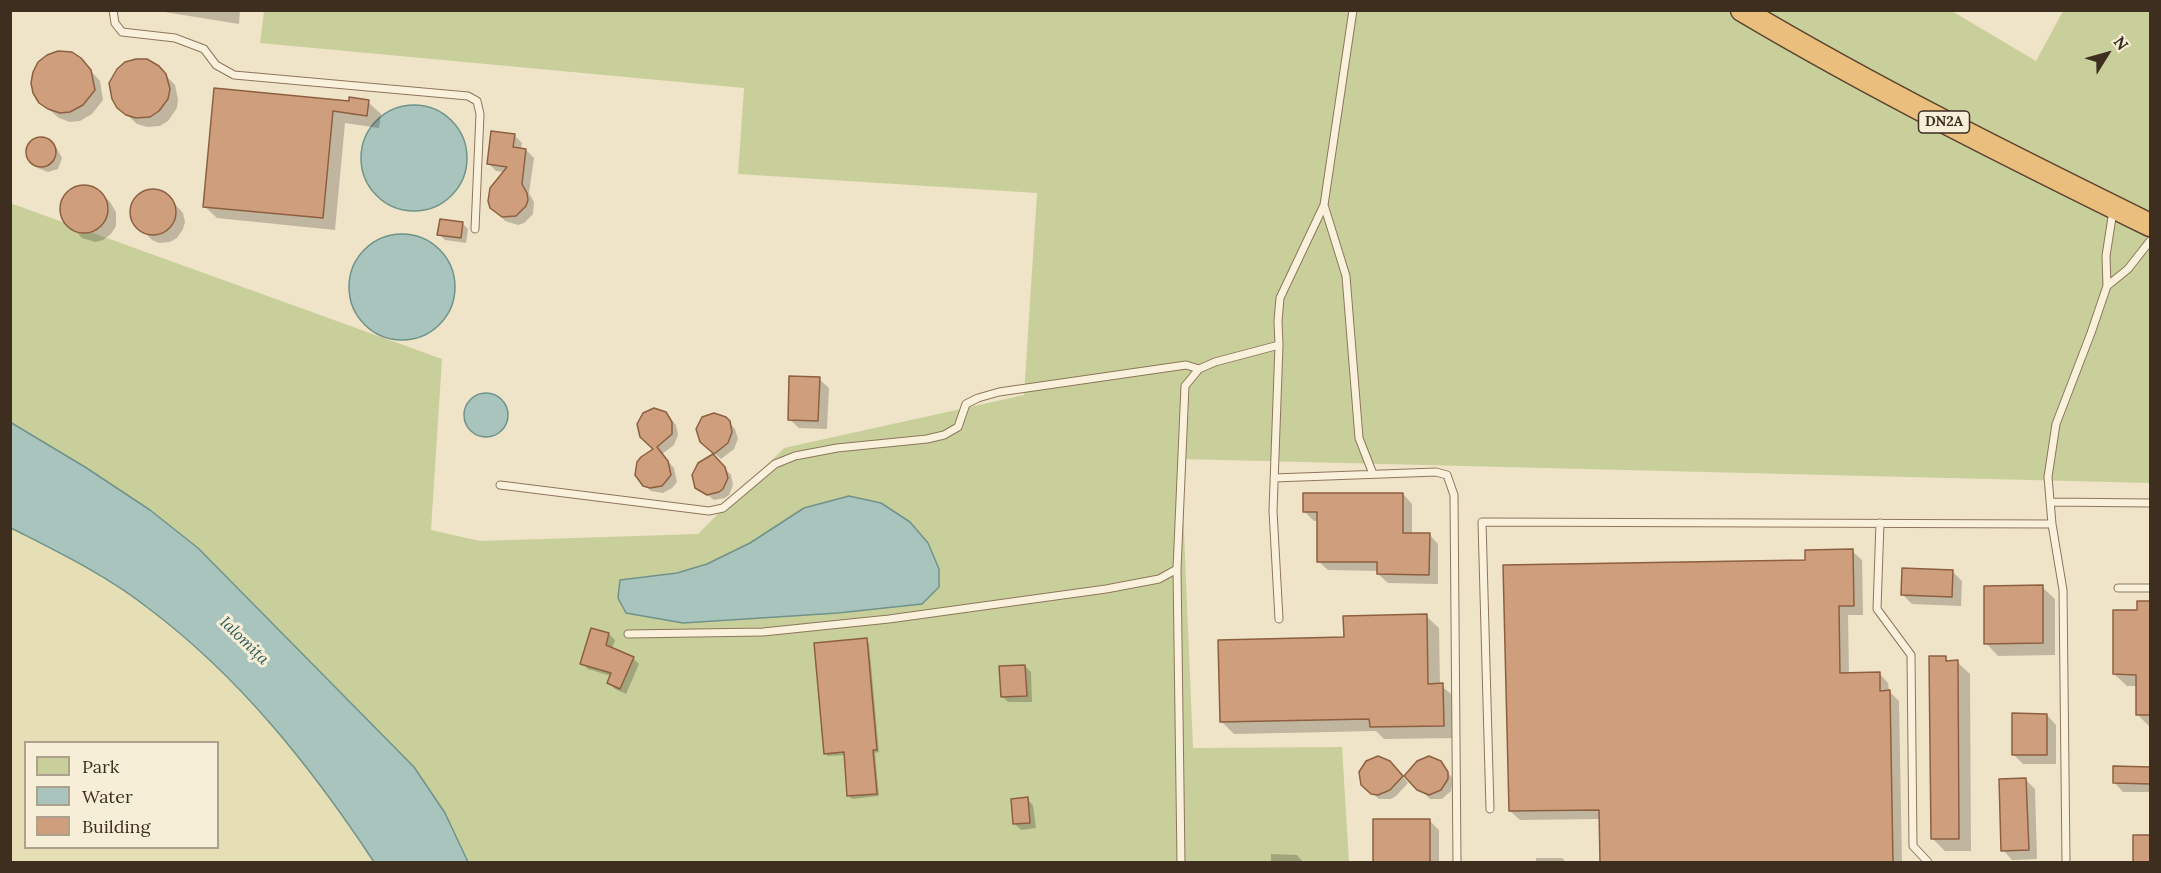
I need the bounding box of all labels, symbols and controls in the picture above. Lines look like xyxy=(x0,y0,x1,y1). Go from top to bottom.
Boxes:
north arrow xyxy=(2077,24,2137,84)
text: N xyxy=(2110,32,2133,54)
road number: DN2A xyxy=(1918,111,1970,133)
water label: Ialomița xyxy=(216,613,272,669)
legend xyxy=(24,741,219,849)
text: Park xyxy=(82,755,119,778)
text: Water xyxy=(82,785,133,808)
text: Building xyxy=(82,815,150,838)

